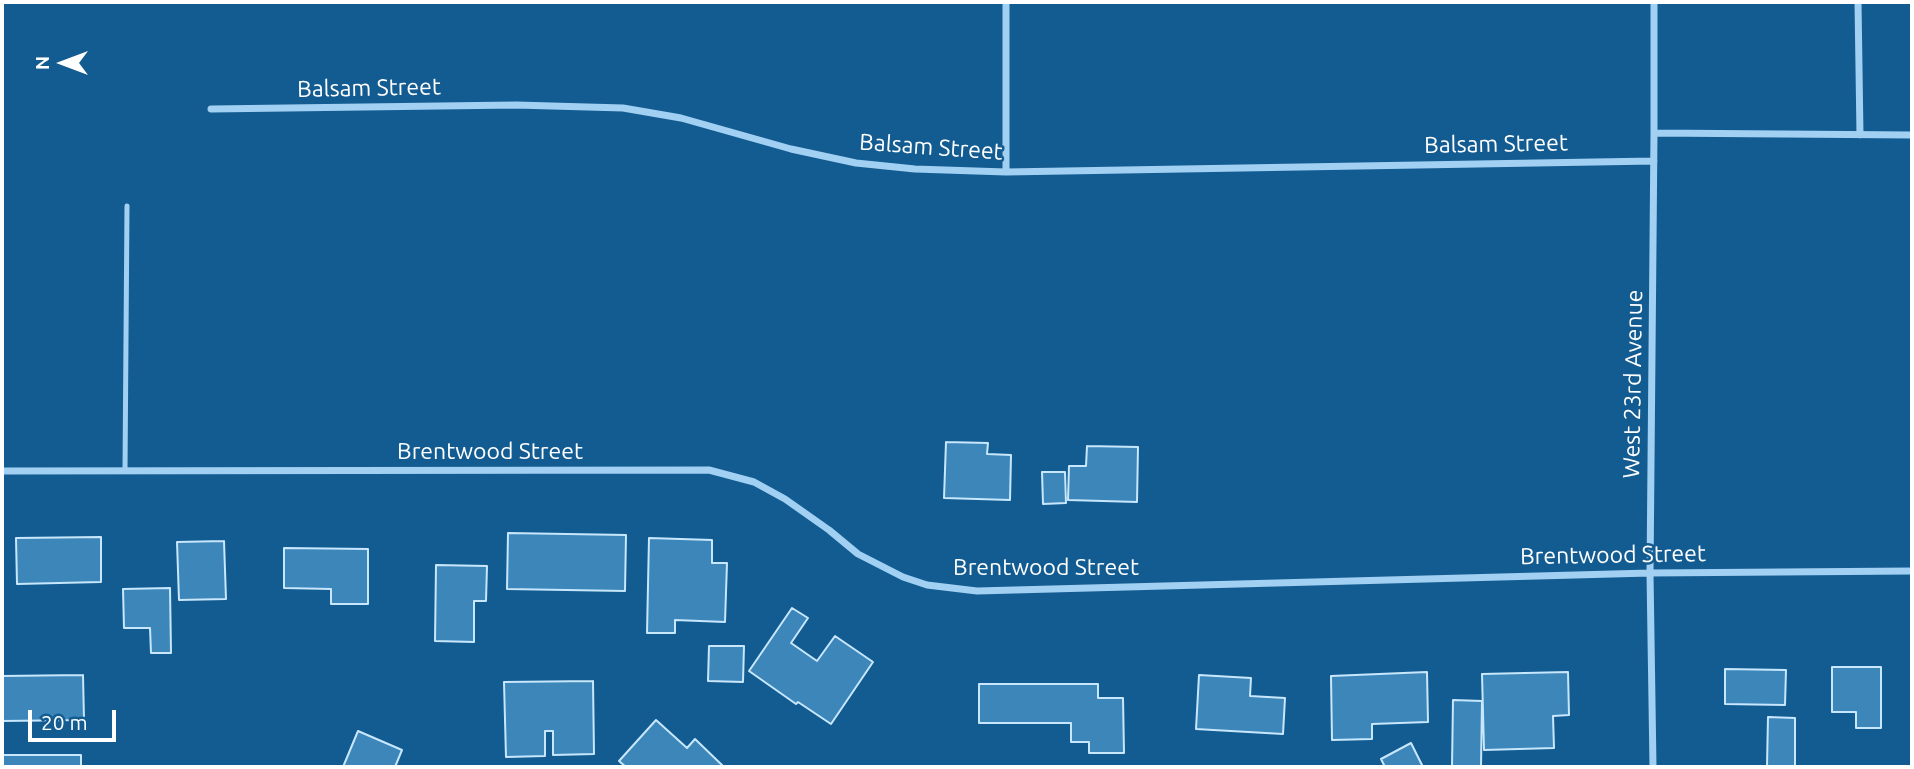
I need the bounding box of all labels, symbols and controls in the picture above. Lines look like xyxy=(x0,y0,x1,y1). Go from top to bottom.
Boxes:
north arrow xyxy=(28,28,98,98)
text: N xyxy=(31,56,53,70)
street label: Balsam Street xyxy=(297,73,441,103)
street label: Balsam Street xyxy=(858,128,1004,166)
street label: Balsam Street xyxy=(1424,129,1568,159)
street label: West 23rd Avenue xyxy=(1618,289,1648,479)
street label: Brentwood Street xyxy=(397,437,583,465)
street label: Brentwood Street xyxy=(1520,540,1706,570)
street label: Brentwood Street xyxy=(953,553,1139,581)
scale bar xyxy=(32,696,119,740)
text: 20 m xyxy=(41,710,88,734)

